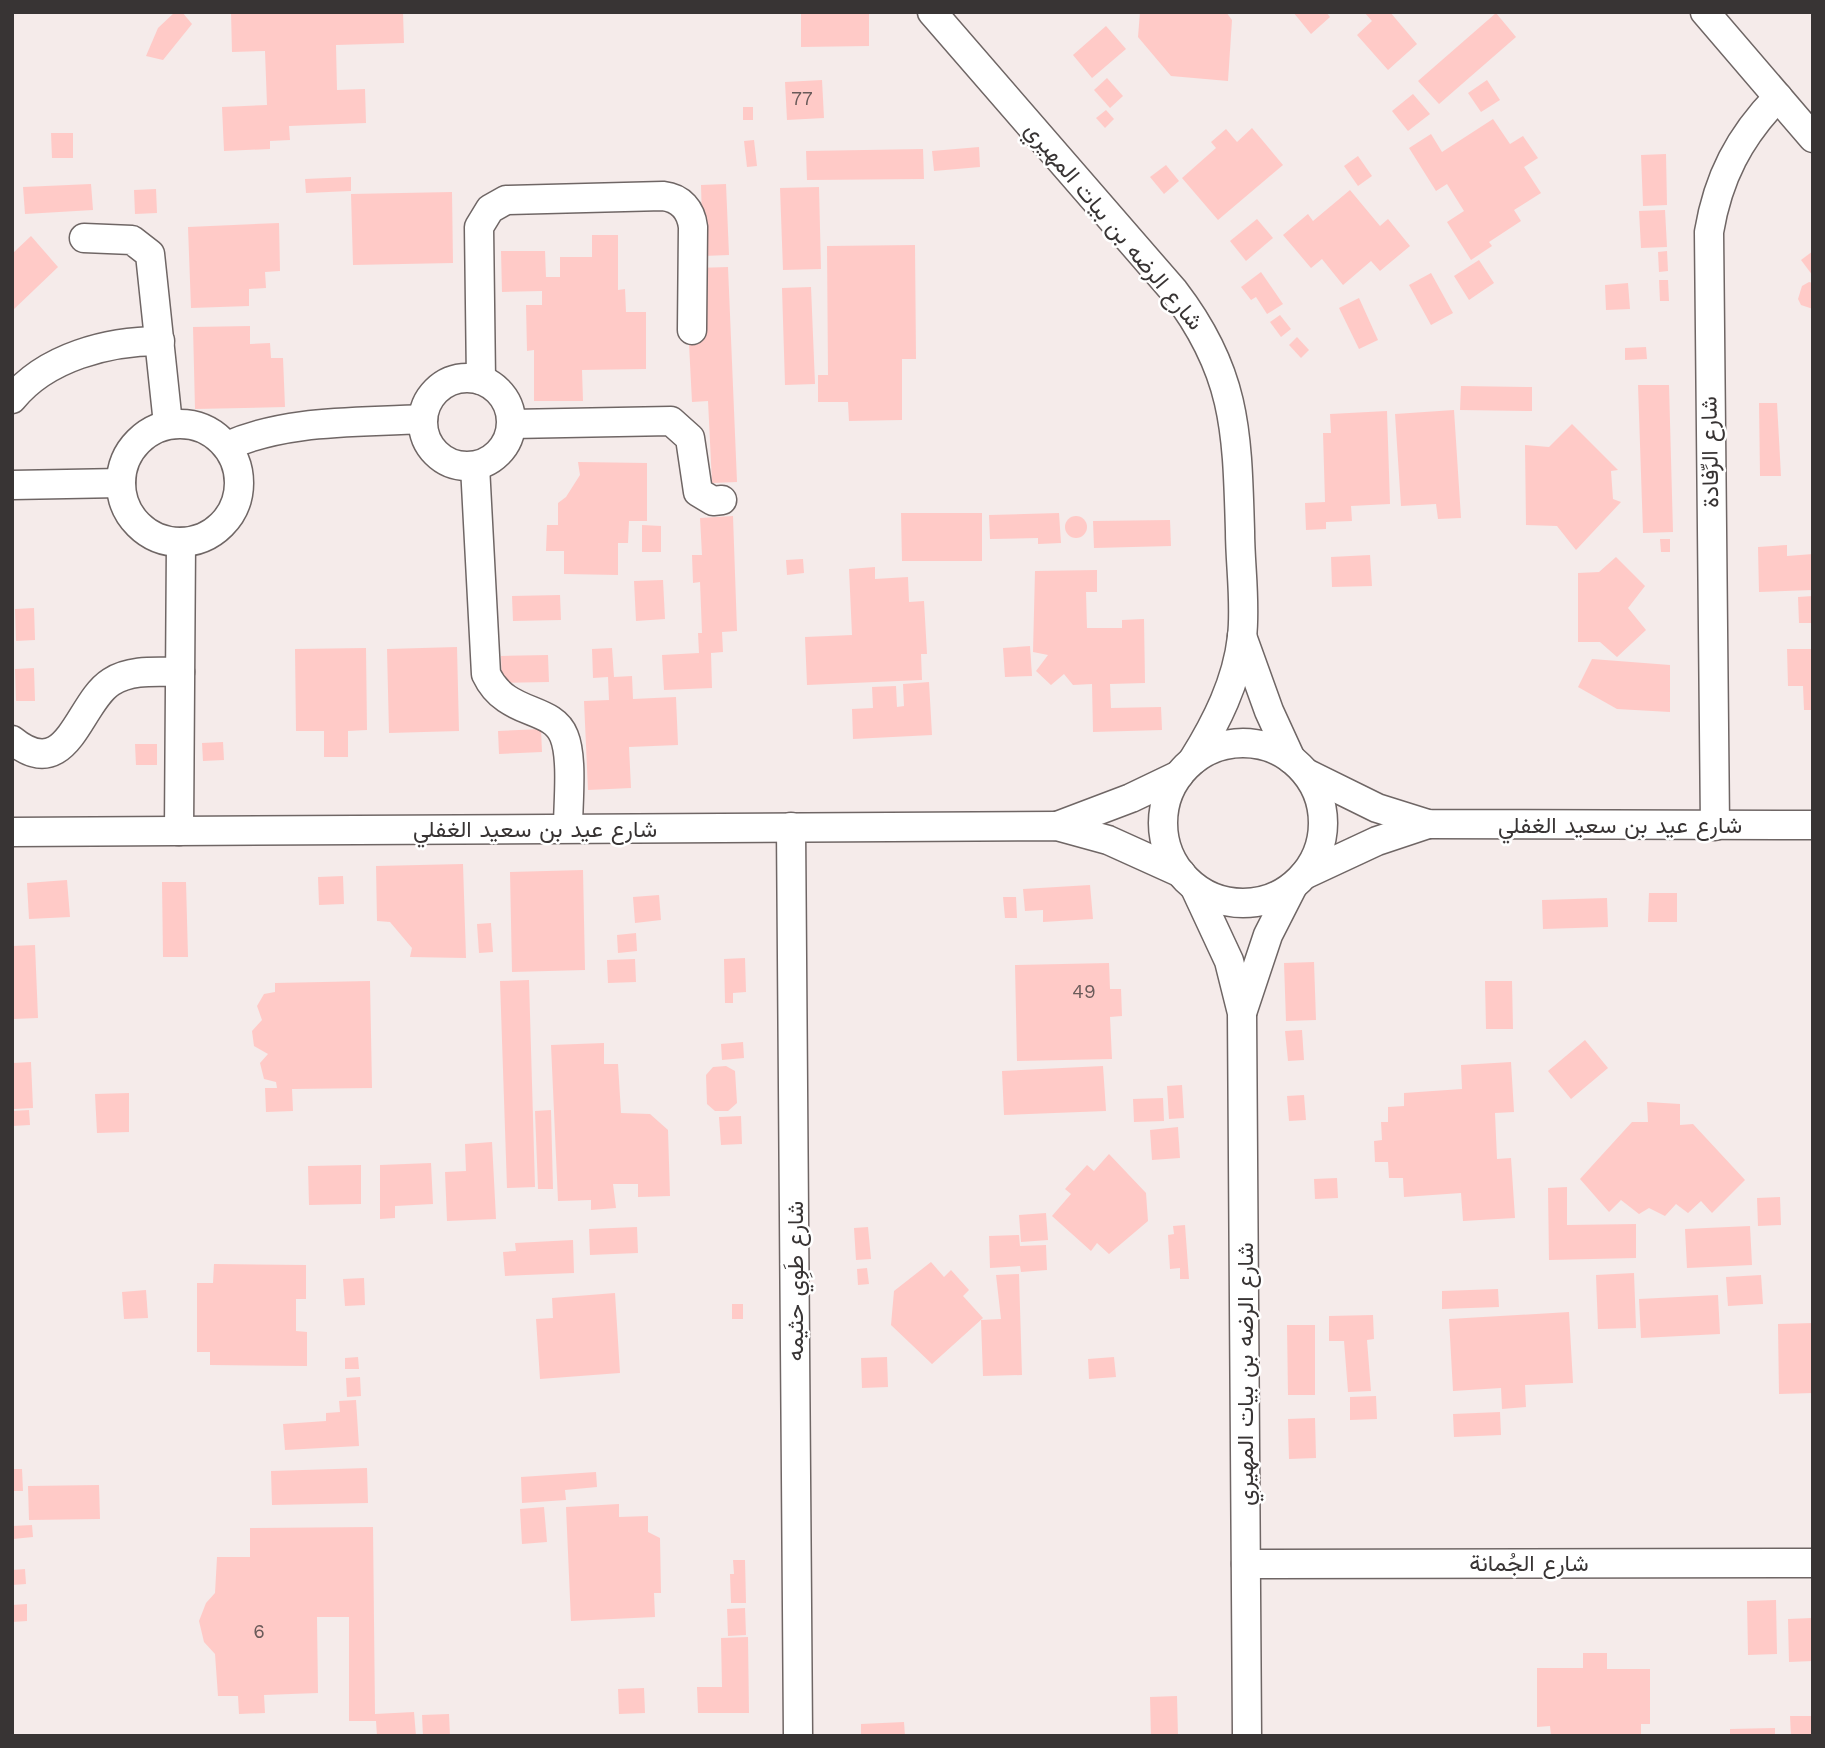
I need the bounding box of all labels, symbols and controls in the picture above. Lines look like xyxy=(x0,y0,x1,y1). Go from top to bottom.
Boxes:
house number: 77 xyxy=(791,87,813,110)
street label: شارع الرضه بن بيات المهيري xyxy=(1015,116,1209,339)
street label: شارع الرِّفادة xyxy=(1696,396,1726,508)
street label: شارع عيد بن سعيد الغفلي xyxy=(1498,812,1742,844)
street label: شارع عيد بن سعيد الغفلي xyxy=(413,816,657,848)
house number: 49 xyxy=(1072,980,1096,1003)
street label: شارع طَوِي حثيمه xyxy=(782,1201,814,1361)
street label: شارع الرضه بن بيات المهيري xyxy=(1232,1242,1264,1506)
street label: شارع الجُمانة xyxy=(1469,1550,1589,1579)
house number: 6 xyxy=(253,1620,265,1643)

